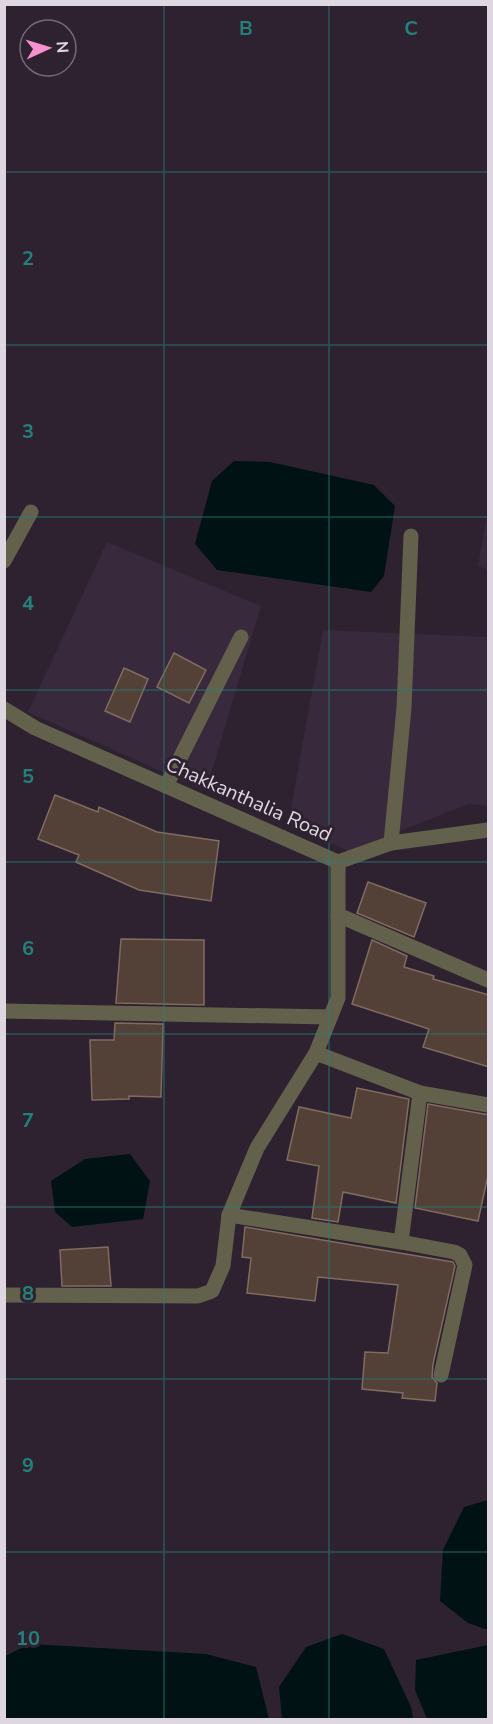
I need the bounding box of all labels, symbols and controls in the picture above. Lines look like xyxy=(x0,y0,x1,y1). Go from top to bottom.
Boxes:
text: B xyxy=(239,15,253,42)
text: C xyxy=(404,15,418,42)
north arrow xyxy=(18,18,78,78)
text: N xyxy=(51,40,73,54)
text: 2 xyxy=(22,245,34,272)
text: 3 xyxy=(22,418,34,445)
text: 4 xyxy=(22,590,34,617)
street label: Chakkanthalia Road xyxy=(162,751,336,848)
text: 5 xyxy=(22,763,34,790)
text: 6 xyxy=(22,935,34,962)
text: 7 xyxy=(22,1107,34,1134)
text: 8 xyxy=(22,1280,34,1307)
text: 9 xyxy=(22,1452,34,1479)
text: 10 xyxy=(16,1625,40,1652)

